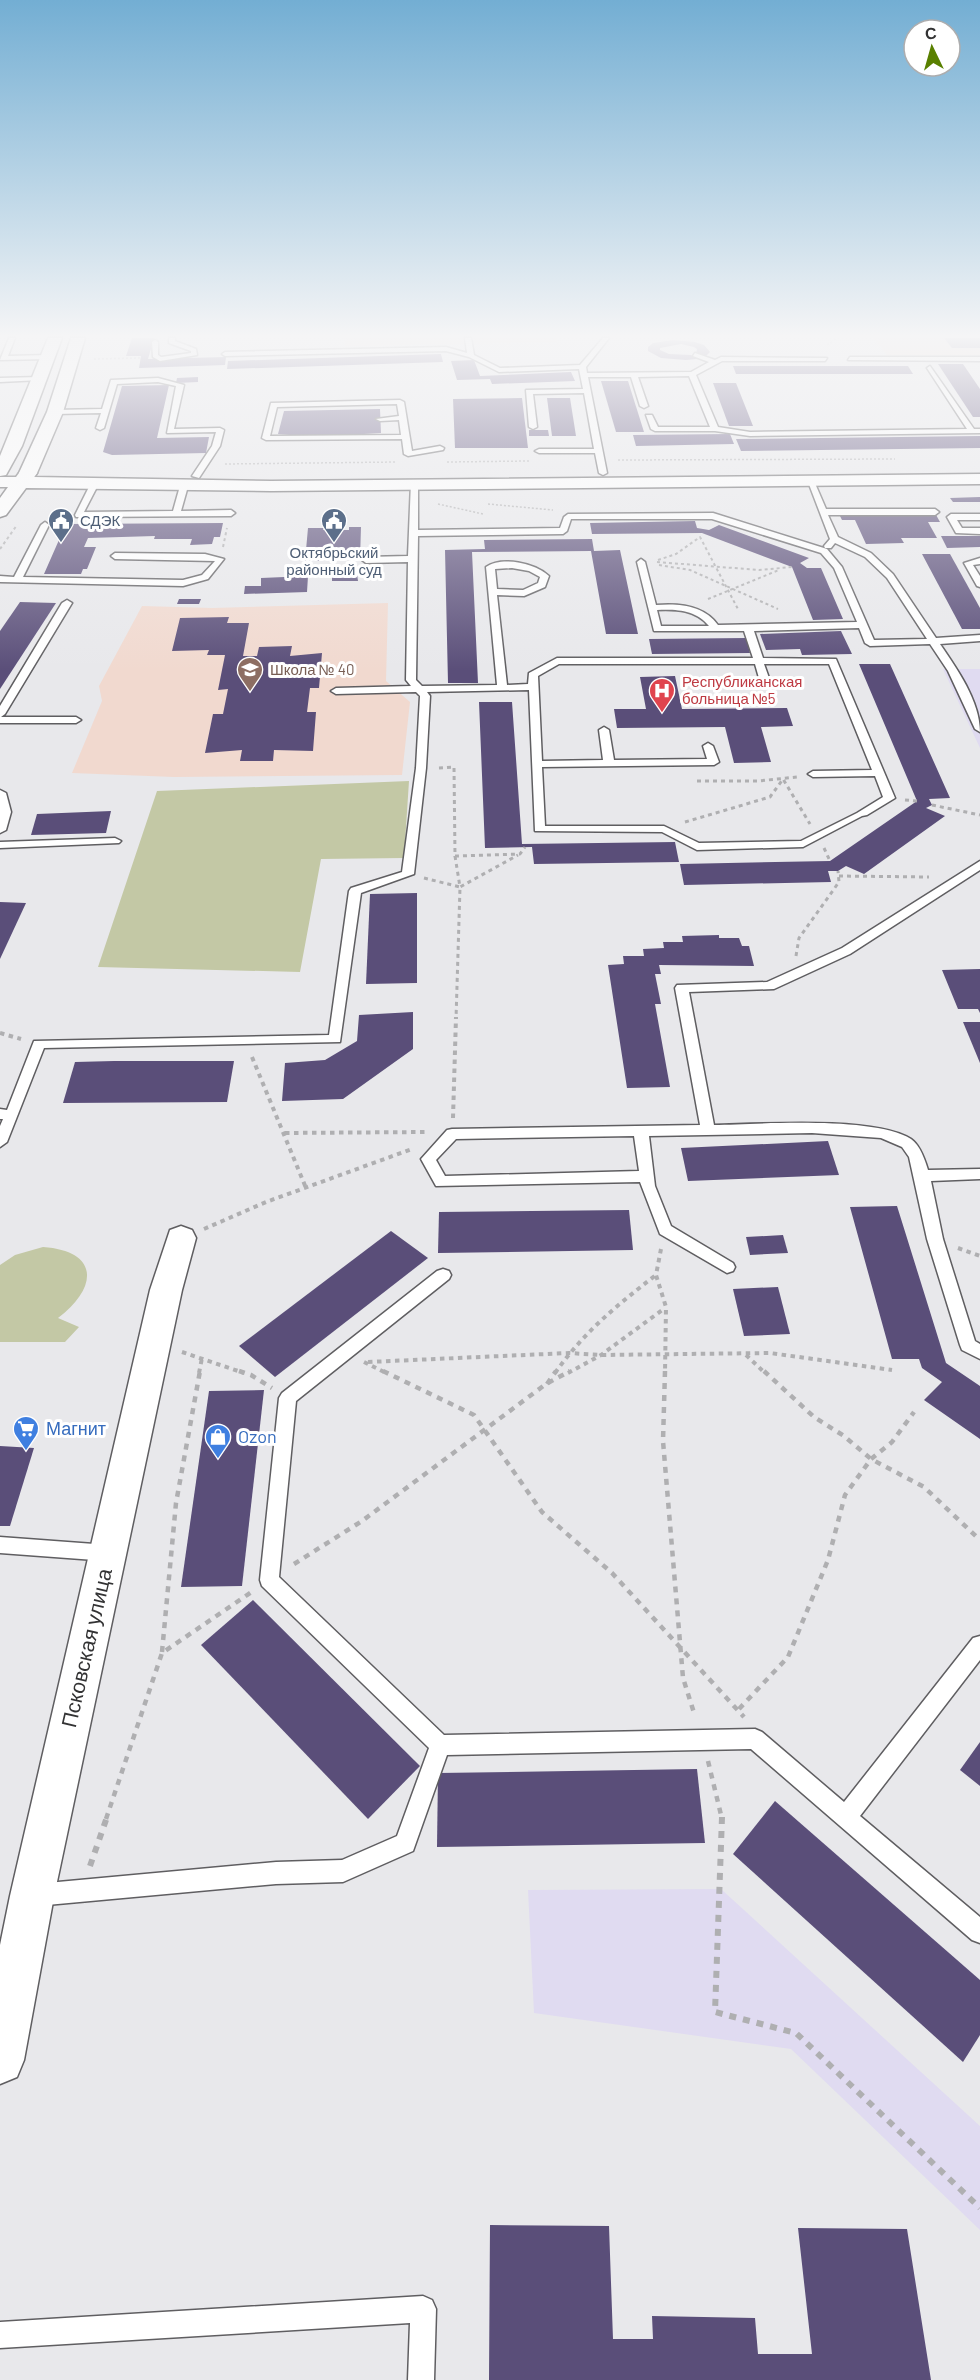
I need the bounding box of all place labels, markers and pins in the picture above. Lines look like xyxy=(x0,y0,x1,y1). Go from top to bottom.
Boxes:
public building icon: СДЭК xyxy=(46,506,76,544)
public building icon: Октябрьский районный суд xyxy=(319,506,349,544)
place label: СДЭК xyxy=(80,511,120,529)
place label: Октябрьский районный суд xyxy=(286,543,382,578)
school or university icon: Школа № 40 xyxy=(235,655,265,693)
place label: Школа № 40 xyxy=(270,660,354,678)
place label: Республиканская больница №5 xyxy=(682,672,802,707)
hospital icon: Республиканская больница №5 xyxy=(647,676,677,714)
supermarket icon: Магнит xyxy=(11,1414,41,1452)
place label: Магнит xyxy=(46,1417,106,1439)
shop icon: Ozon xyxy=(203,1422,233,1460)
place label: Ozon xyxy=(238,1425,277,1447)

